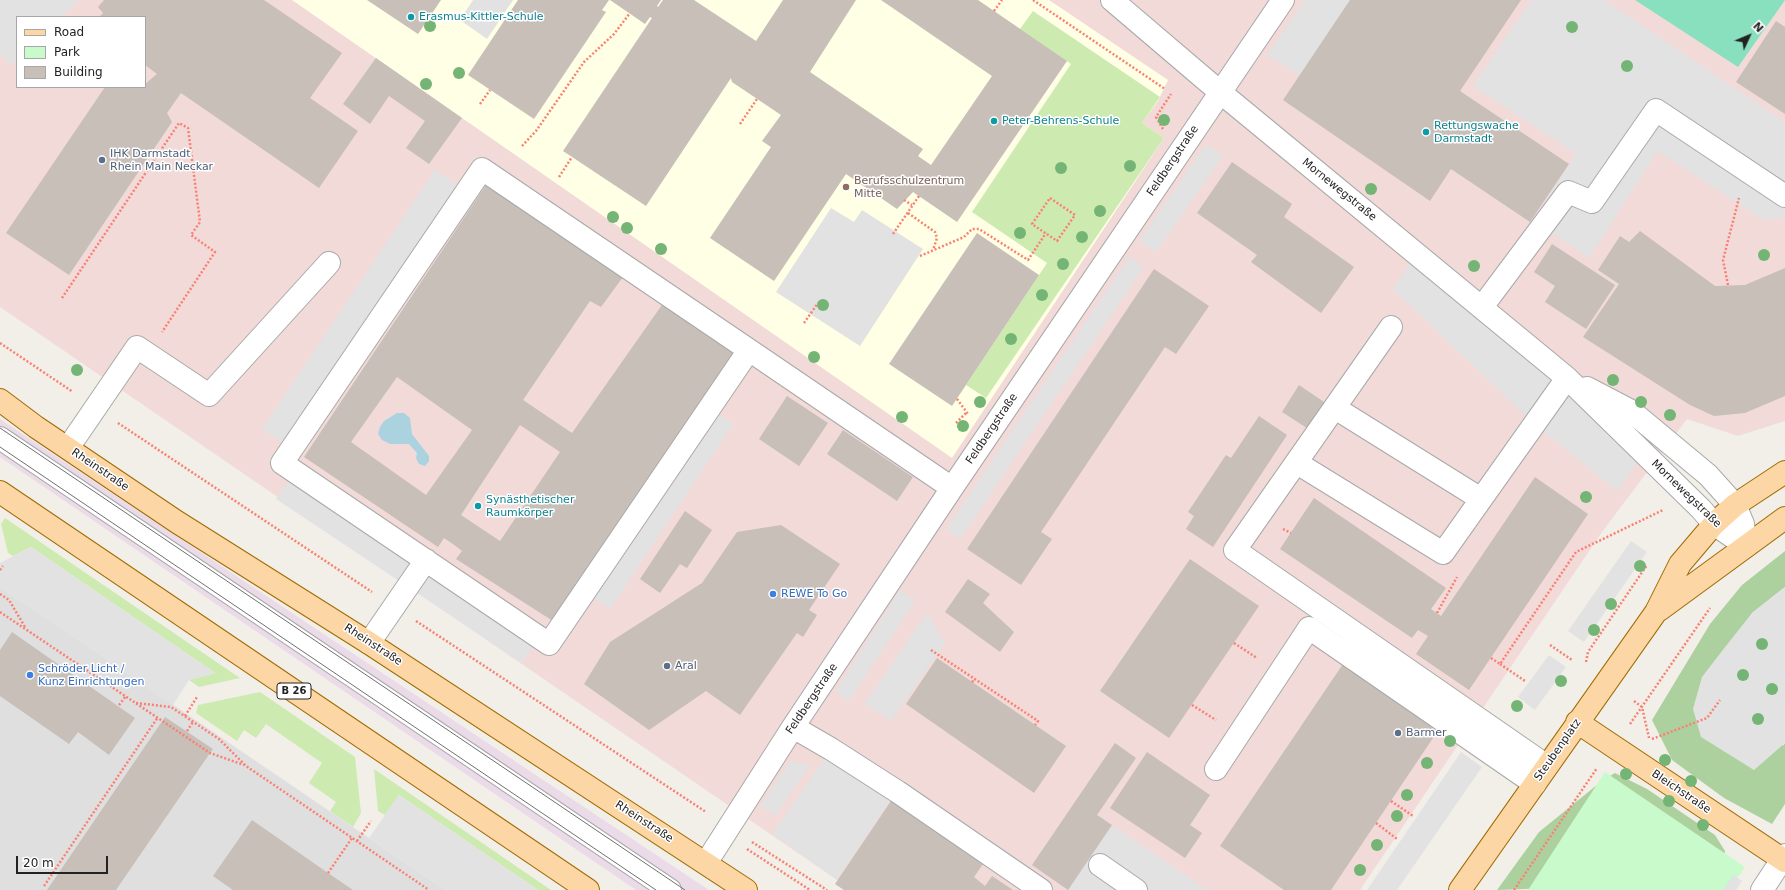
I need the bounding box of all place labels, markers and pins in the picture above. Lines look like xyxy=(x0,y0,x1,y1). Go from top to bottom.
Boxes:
place label: Erasmus-Kittler-Schule xyxy=(419,10,544,24)
marker: Erasmus-Kittler-Schule xyxy=(406,12,416,22)
place label: Peter-Behrens-Schule xyxy=(1002,114,1119,128)
marker: Peter-Behrens-Schule xyxy=(989,116,999,126)
place label: Rettungswache Darmstadt xyxy=(1434,119,1519,145)
marker: Rettungswache Darmstadt xyxy=(1421,127,1431,137)
place label: IHK Darmstadt Rhein Main Neckar xyxy=(110,147,213,173)
marker: IHK Darmstadt Rhein Main Neckar xyxy=(97,155,107,165)
place label: Berufsschulzentrum Mitte xyxy=(854,174,964,200)
marker: Berufsschulzentrum Mitte xyxy=(841,182,851,192)
place label: Synästhetischer Raumkörper xyxy=(486,493,574,519)
marker: Synästhetischer Raumkörper xyxy=(473,501,483,511)
place label: REWE To Go xyxy=(781,587,847,601)
marker: REWE To Go xyxy=(768,589,778,599)
place label: Aral xyxy=(675,659,697,673)
marker: Aral xyxy=(662,661,672,671)
place label: Schröder Licht / Kunz Einrichtungen xyxy=(38,662,144,688)
marker: Schröder Licht / Kunz Einrichtungen xyxy=(25,670,35,680)
place label: Barmer xyxy=(1406,726,1447,740)
marker: Barmer xyxy=(1393,728,1403,738)

